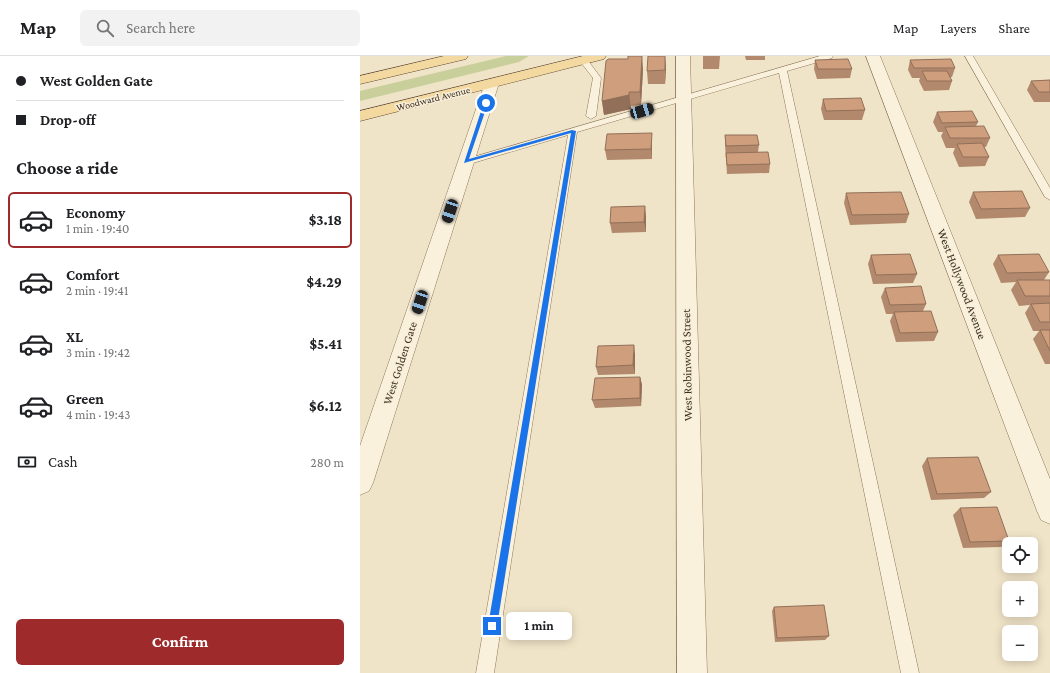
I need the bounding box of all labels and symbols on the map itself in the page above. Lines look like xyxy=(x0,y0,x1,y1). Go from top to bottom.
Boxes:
street label: Woodward Avenue xyxy=(395,84,472,113)
route start xyxy=(477,94,495,112)
car xyxy=(629,102,655,120)
car xyxy=(441,198,459,224)
street label: West Hollywood Avenue xyxy=(934,227,990,341)
car xyxy=(411,289,429,315)
street label: West Robinwood Street xyxy=(679,308,695,421)
street label: West Golden Gate xyxy=(380,320,420,406)
callout: 1 min xyxy=(506,612,572,640)
route end xyxy=(483,617,501,635)

